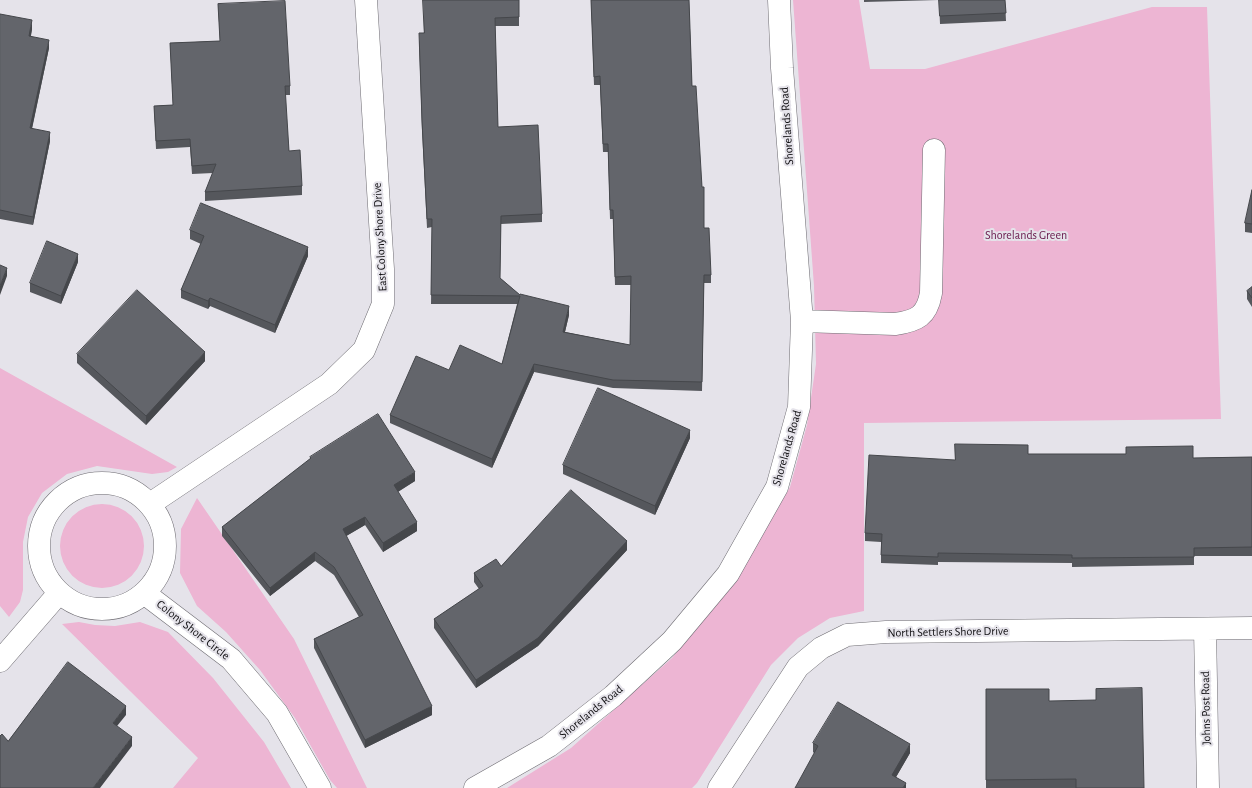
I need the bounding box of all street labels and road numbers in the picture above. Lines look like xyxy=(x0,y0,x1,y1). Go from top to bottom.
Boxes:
street label: Shorelands Road xyxy=(777,87,797,165)
street label: East Colony Shore Drive xyxy=(370,182,390,292)
street label: Shorelands Road xyxy=(769,409,805,487)
street label: Colony Shore Circle xyxy=(154,597,232,663)
street label: North Settlers Shore Drive xyxy=(887,624,1009,640)
street label: Johns Post Road xyxy=(1198,671,1214,745)
street label: Shorelands Road xyxy=(556,682,626,742)

